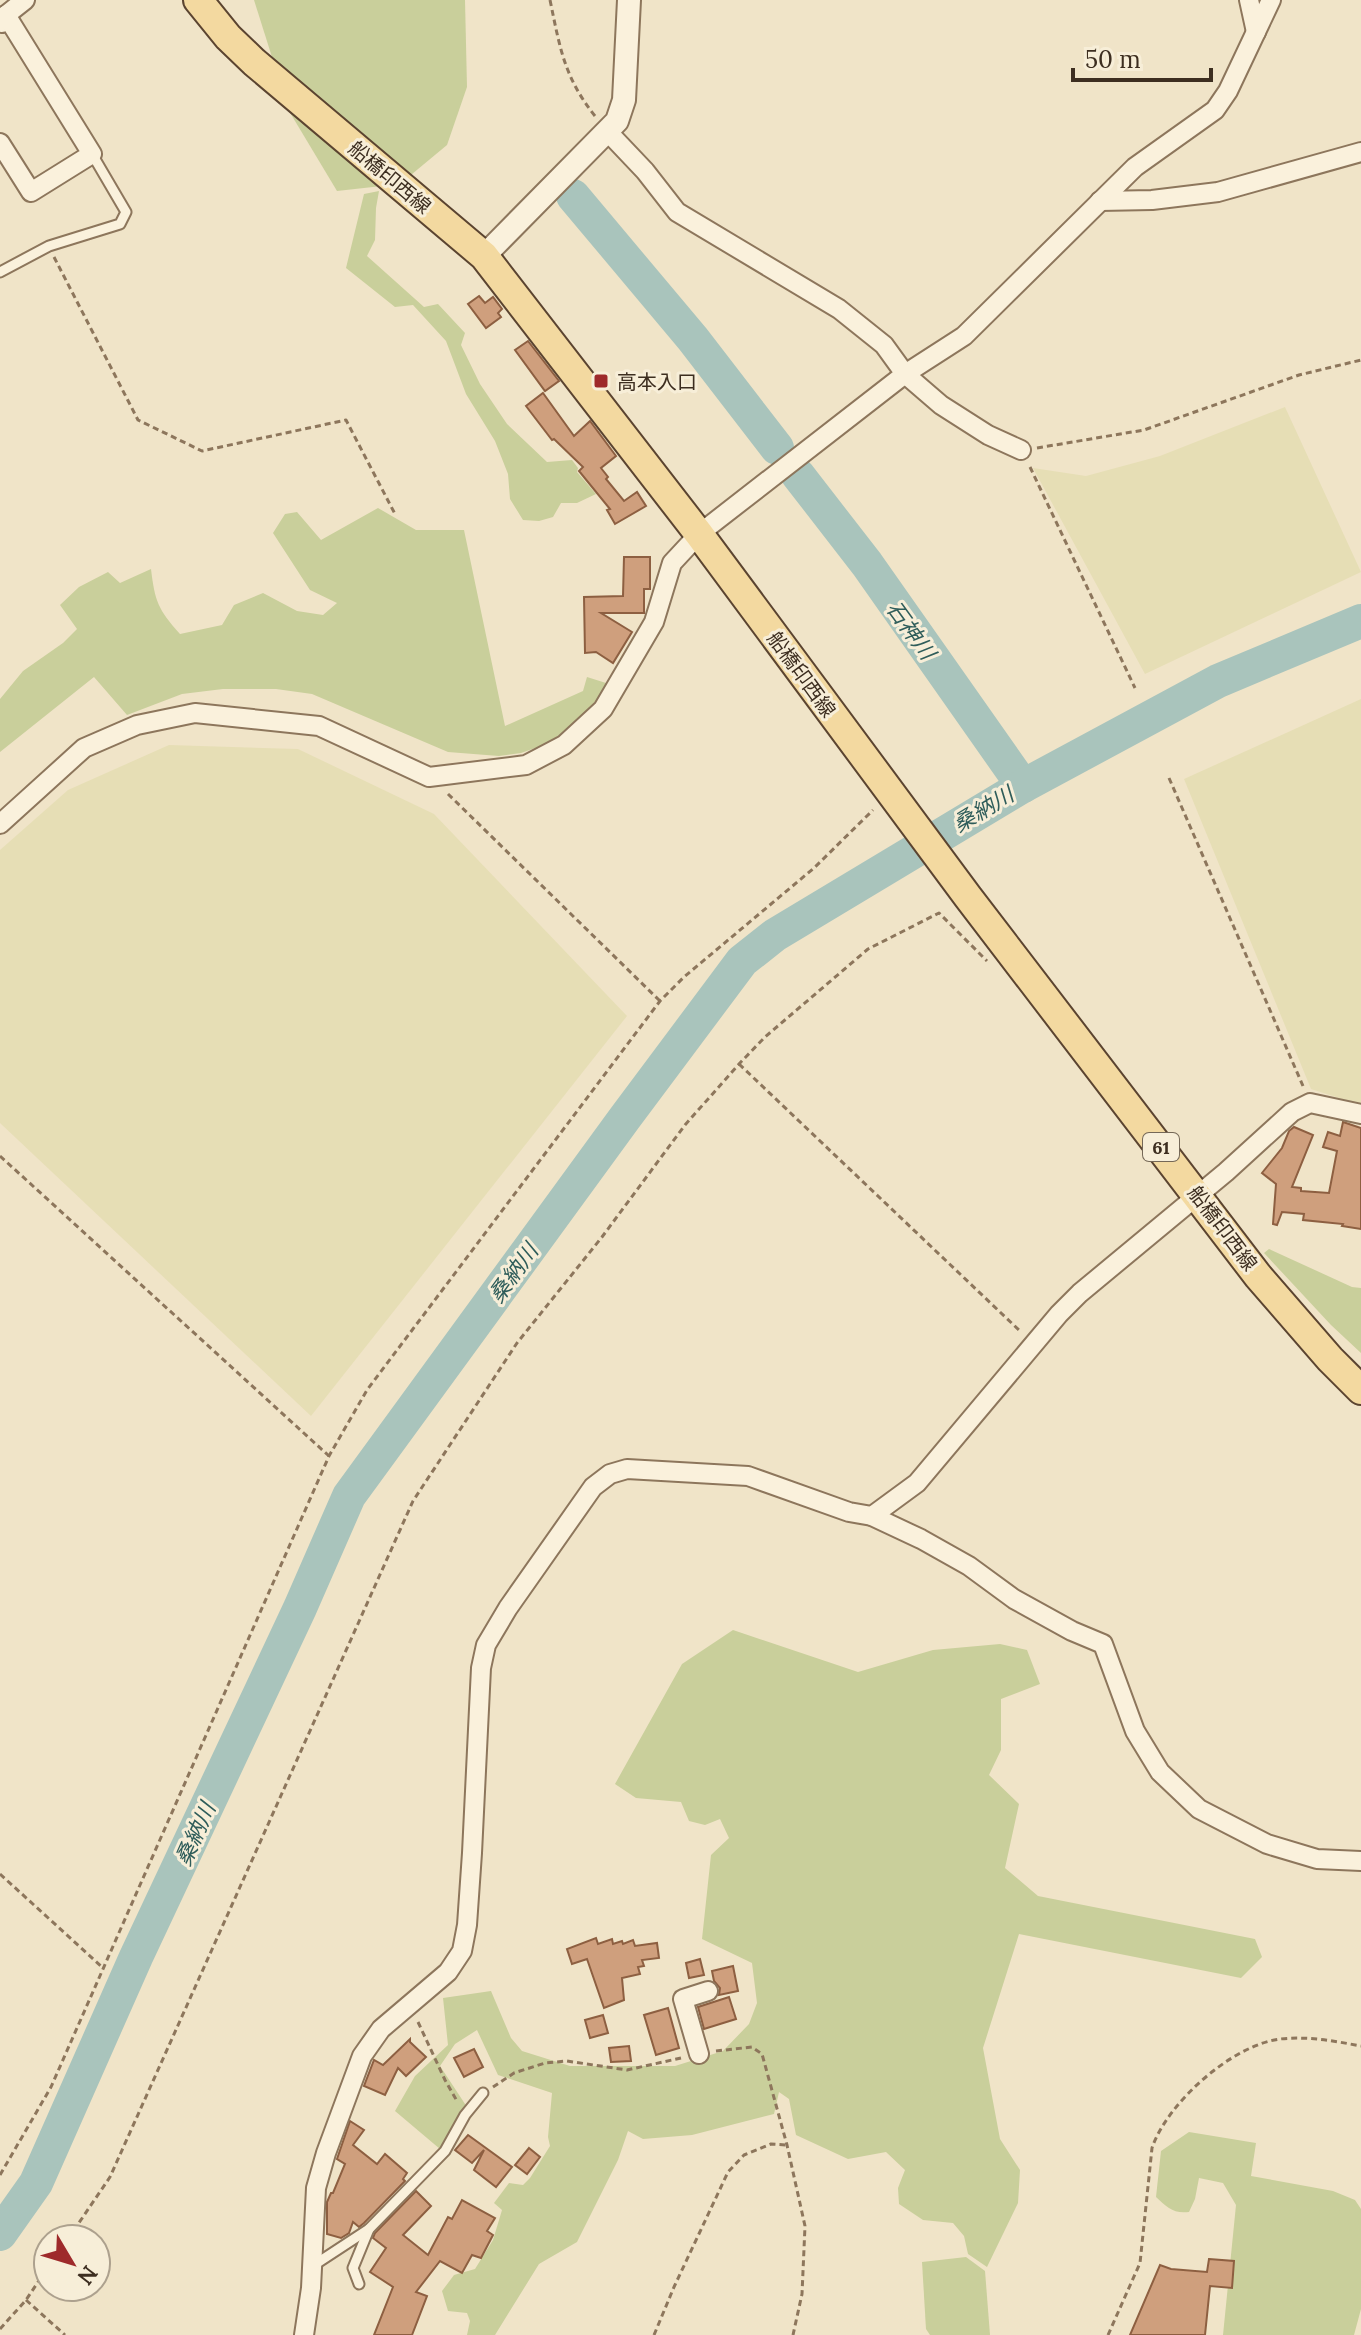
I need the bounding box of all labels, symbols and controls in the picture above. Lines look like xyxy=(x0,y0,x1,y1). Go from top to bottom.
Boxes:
scale bar xyxy=(1073,32,1211,82)
text: 50 m xyxy=(1085,44,1141,75)
street label: 船橋印西線 xyxy=(344,135,436,219)
place label: 高本入口 xyxy=(617,369,697,394)
marker: 高本入口 xyxy=(592,372,610,390)
water label: 石神川 xyxy=(880,595,943,667)
street label: 船橋印西線 xyxy=(762,626,842,722)
water label: 桑納川 xyxy=(947,779,1020,838)
road number: 61 xyxy=(1143,1133,1179,1161)
street label: 船橋印西線 xyxy=(1183,1181,1263,1275)
water label: 桑納川 xyxy=(482,1236,545,1308)
water label: 桑納川 xyxy=(169,1796,222,1870)
north arrow xyxy=(32,2223,112,2303)
text: N xyxy=(71,2260,104,2291)

